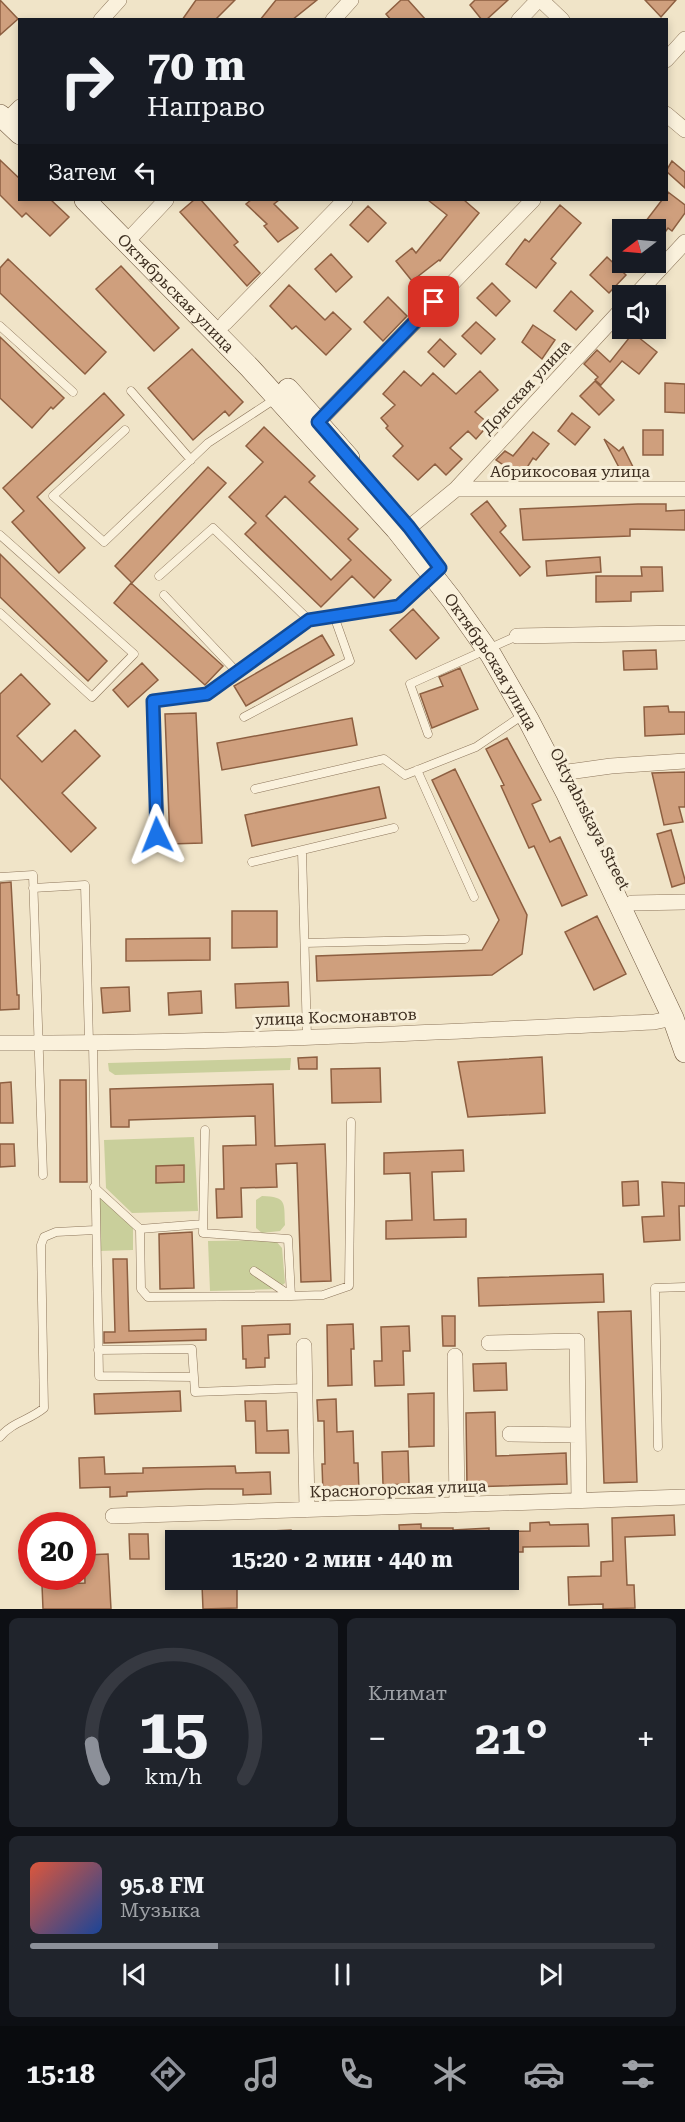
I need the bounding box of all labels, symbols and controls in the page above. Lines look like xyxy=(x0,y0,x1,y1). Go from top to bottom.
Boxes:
text: 70 m xyxy=(147,41,245,90)
icon: right xyxy=(48,42,126,120)
text: Направо xyxy=(147,91,265,123)
icon: left xyxy=(129,156,162,189)
text: Затем xyxy=(48,160,117,185)
north arrow xyxy=(612,219,666,273)
map controls xyxy=(612,219,666,339)
street label: Октябрьская улица xyxy=(114,229,239,356)
pin xyxy=(408,276,459,327)
icon: arrive xyxy=(417,285,450,318)
button: sound xyxy=(612,285,666,339)
street label: Донская улица xyxy=(477,336,575,438)
street label: Абрикосовая улица xyxy=(490,462,650,481)
street label: Октябрьская улица xyxy=(440,589,542,733)
street label: Oktyabrskaya Street xyxy=(546,745,634,893)
position arrow xyxy=(125,803,189,867)
street label: улица Космонавтов xyxy=(255,1005,417,1029)
street label: Красногорская улица xyxy=(309,1476,487,1502)
speed limit sign: 20 xyxy=(18,1512,96,1590)
text: 15:20 · 2 мин · 440 m xyxy=(231,1547,453,1572)
text: Климат xyxy=(368,1681,447,1705)
text: 15 xyxy=(139,1695,208,1768)
text: 21° xyxy=(475,1712,548,1765)
text: − xyxy=(368,1719,386,1758)
text: + xyxy=(637,1719,655,1758)
text: km/h xyxy=(145,1765,202,1790)
text: 95.8 FM xyxy=(120,1873,204,1898)
text: Музыка xyxy=(120,1898,200,1922)
icon: previous xyxy=(118,1958,151,1991)
icon: pause xyxy=(326,1958,359,1991)
icon: next xyxy=(534,1958,567,1991)
icon: directions xyxy=(147,2053,189,2095)
icon: music xyxy=(241,2053,283,2095)
icon: phone xyxy=(335,2053,377,2095)
icon: climate xyxy=(429,2053,471,2095)
icon: car xyxy=(523,2053,565,2095)
icon: filters xyxy=(617,2053,659,2095)
text: 15:18 xyxy=(26,2058,95,2090)

